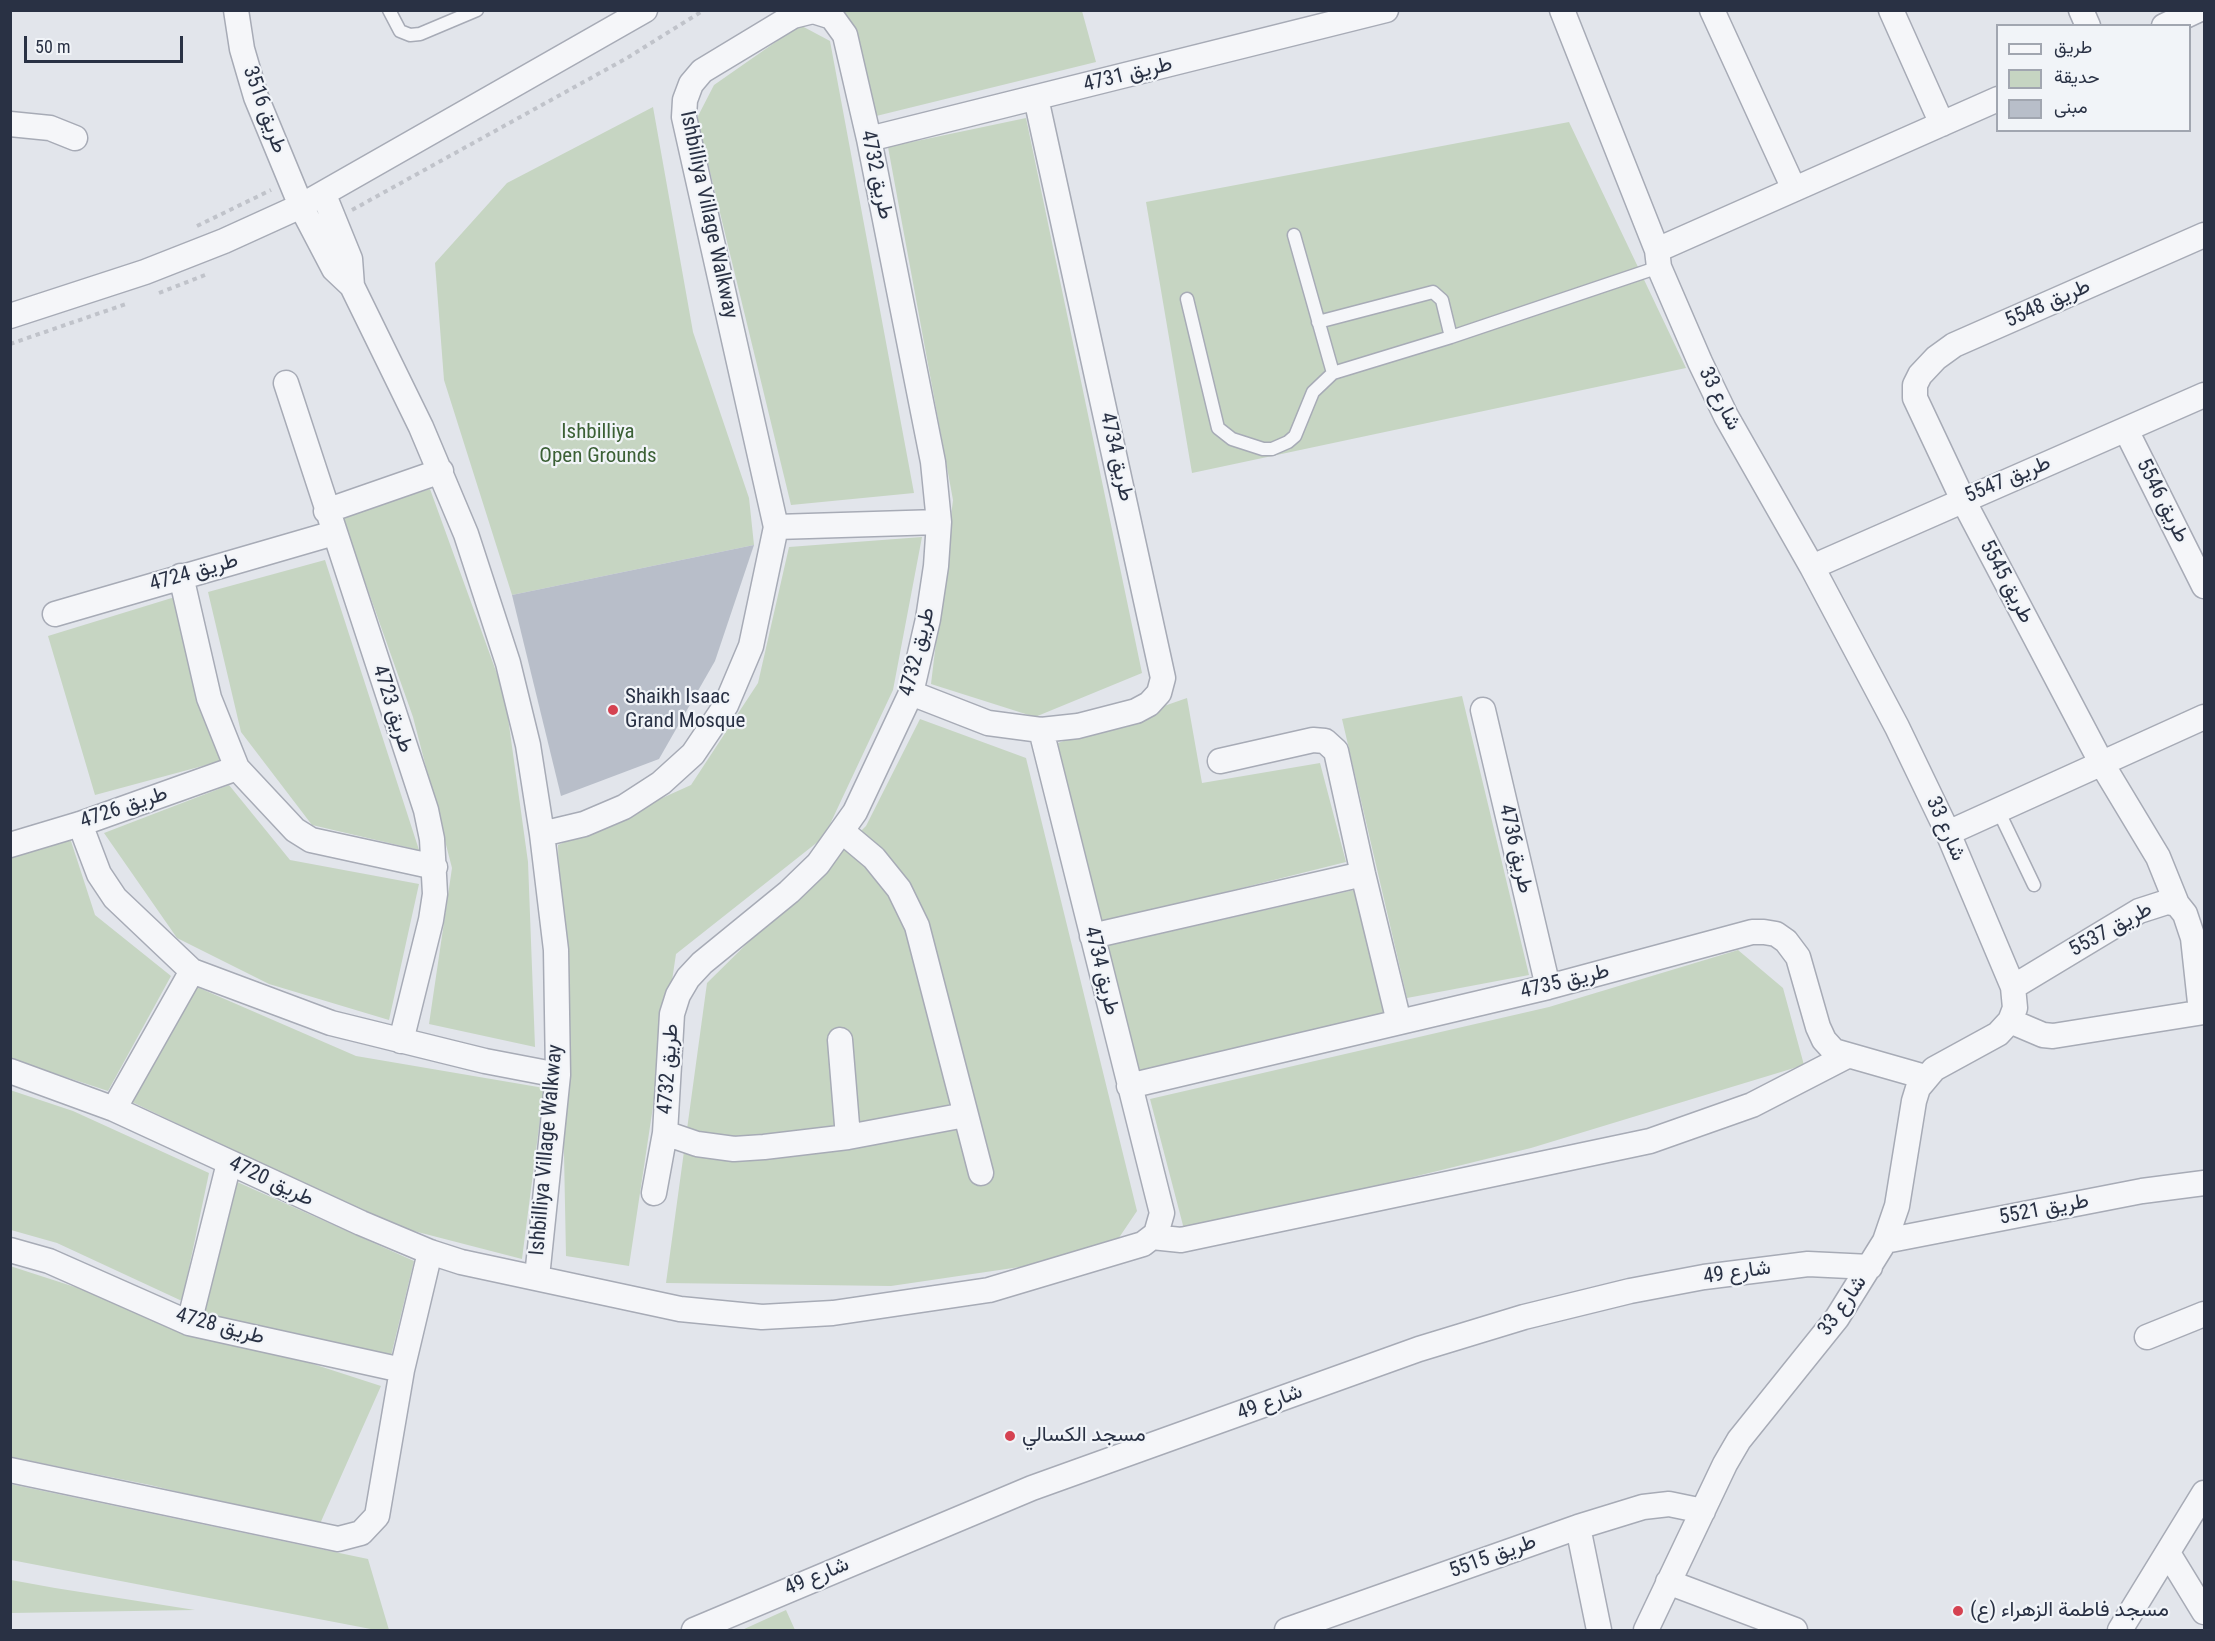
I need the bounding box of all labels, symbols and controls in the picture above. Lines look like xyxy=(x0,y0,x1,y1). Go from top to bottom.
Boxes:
scale bar xyxy=(27,24,186,62)
legend xyxy=(1996,24,2191,132)
text: 50 m xyxy=(35,36,70,57)
text: طريق xyxy=(2054,36,2092,57)
street label: طريق 4731 xyxy=(1081,52,1175,98)
street label: طريق 3516 xyxy=(237,63,291,157)
text: حديقة xyxy=(2054,66,2100,87)
text: مبنى xyxy=(2054,96,2088,117)
street label: Ishbilliya Village Walkway xyxy=(674,109,742,321)
street label: طريق 4732 xyxy=(854,128,898,222)
street label: طريق 5548 xyxy=(2001,274,2095,334)
street label: شارع 33 xyxy=(1692,363,1746,435)
street label: طريق 4734 xyxy=(1094,410,1138,504)
park label: Ishbilliya Open Grounds xyxy=(539,420,657,470)
street label: طريق 5547 xyxy=(1961,451,2055,509)
street label: طريق 5546 xyxy=(2130,455,2194,547)
street label: طريق 5545 xyxy=(1974,536,2038,628)
street label: طريق 4724 xyxy=(147,548,241,598)
street label: طريق 4732 xyxy=(895,605,941,699)
street label: طريق 4723 xyxy=(366,662,418,756)
place label: Shaikh Isaac Grand Mosque xyxy=(625,685,745,735)
marker: Shaikh Isaac Grand Mosque xyxy=(606,703,620,717)
street label: طريق 4726 xyxy=(77,781,171,835)
street label: شارع 33 xyxy=(1920,793,1970,865)
street label: طريق 4736 xyxy=(1493,802,1537,896)
street label: طريق 5537 xyxy=(2065,897,2157,963)
street label: طريق 4734 xyxy=(1078,924,1124,1018)
street label: طريق 4735 xyxy=(1518,959,1612,1005)
street label: طريق 4732 xyxy=(653,1023,685,1115)
street label: Ishbilliya Village Walkway xyxy=(525,1043,569,1257)
street label: طريق 4720 xyxy=(225,1151,317,1213)
street label: طريق 5521 xyxy=(1997,1189,2091,1231)
street label: شارع 49 xyxy=(1702,1256,1772,1290)
street label: شارع 33 xyxy=(1813,1271,1873,1341)
street label: طريق 4728 xyxy=(173,1303,267,1351)
street label: شارع 49 xyxy=(1234,1380,1306,1426)
place label: مسجد الكسالي xyxy=(1022,1423,1146,1449)
marker: مسجد الكسالي xyxy=(1003,1429,1017,1443)
street label: طريق 5515 xyxy=(1446,1530,1540,1584)
street label: شارع 49 xyxy=(781,1552,853,1602)
place label: مسجد فاطمة الزهراء (ع) xyxy=(1970,1598,2169,1624)
marker: مسجد فاطمة الزهراء (ع) xyxy=(1951,1604,1965,1618)

